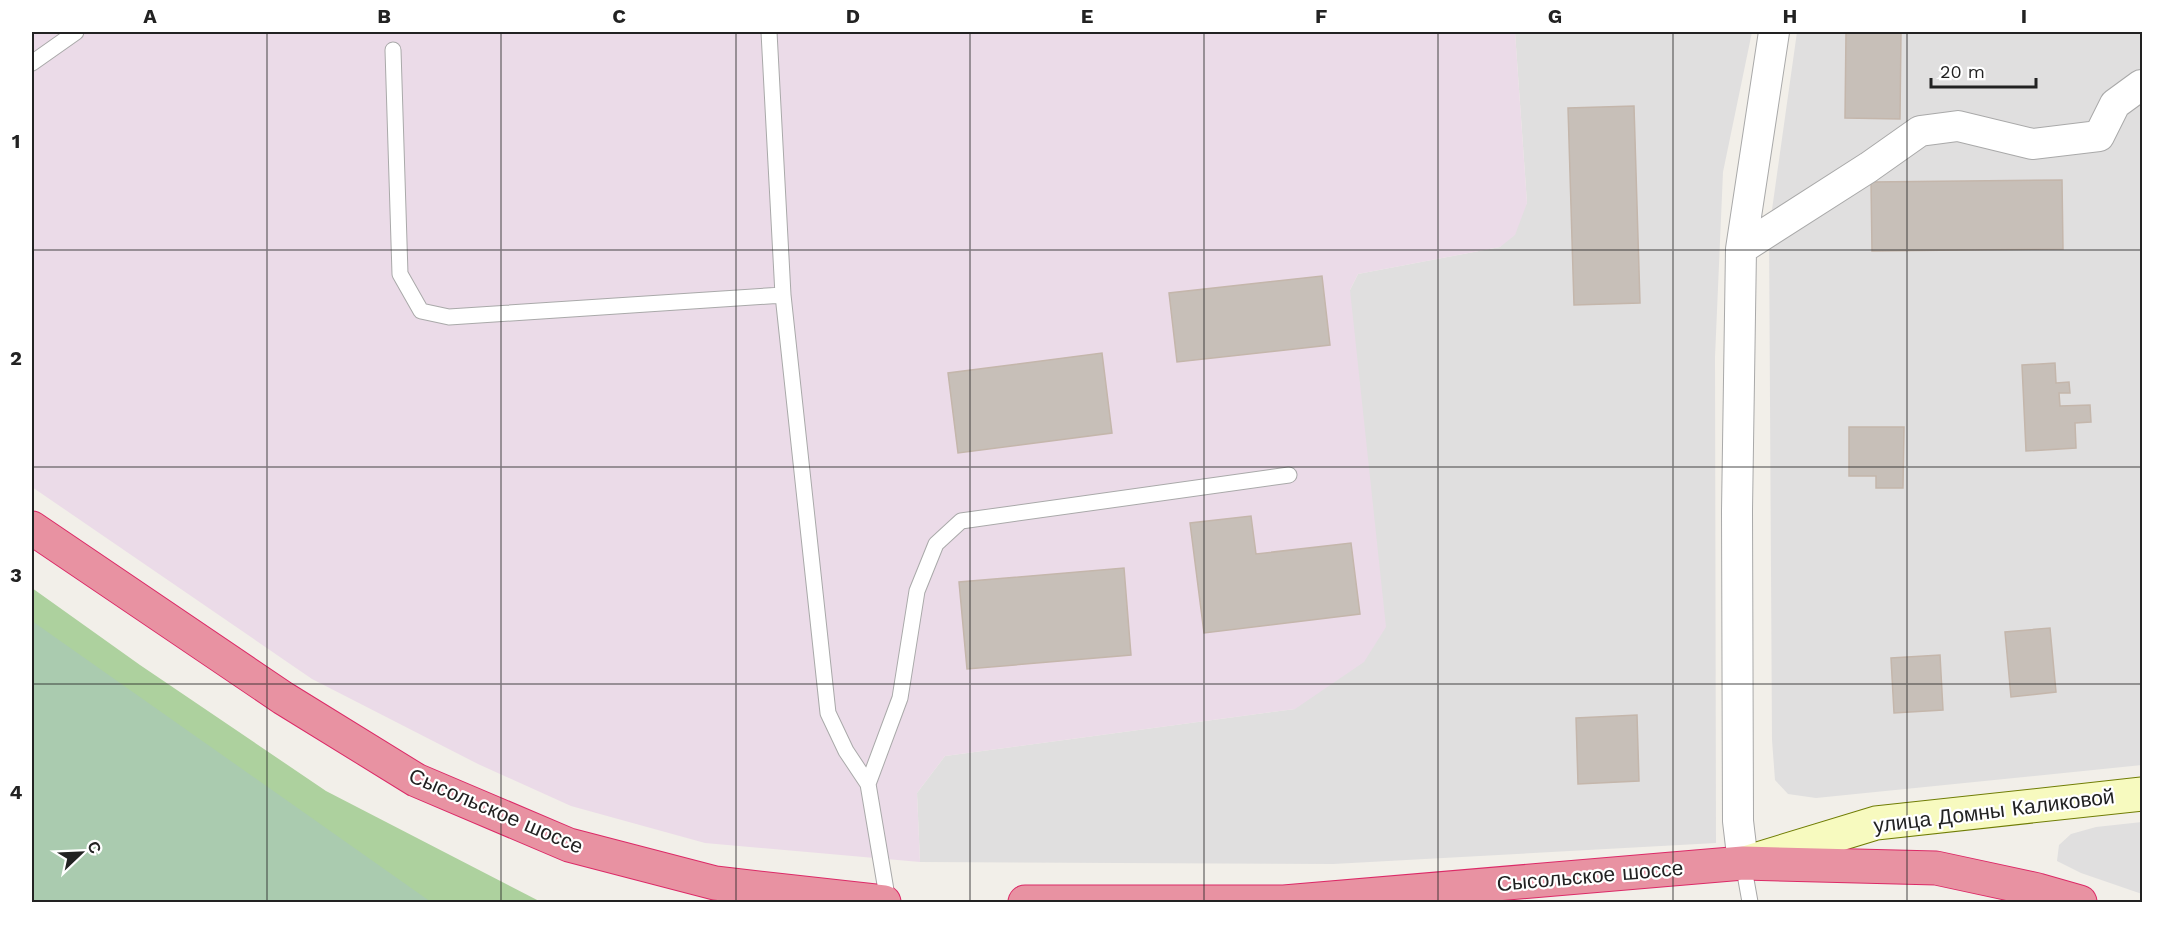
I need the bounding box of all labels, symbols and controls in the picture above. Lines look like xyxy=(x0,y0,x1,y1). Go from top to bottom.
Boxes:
text: A xyxy=(143,4,157,28)
text: B xyxy=(377,4,391,28)
text: C xyxy=(612,4,626,28)
text: D xyxy=(846,4,860,28)
text: E xyxy=(1081,4,1093,28)
text: F xyxy=(1315,4,1327,28)
text: G xyxy=(1548,4,1562,28)
text: H xyxy=(1783,4,1797,28)
text: I xyxy=(2021,4,2027,28)
scale bar xyxy=(1931,51,2036,89)
text: 20 m xyxy=(1940,61,1985,82)
text: 1 xyxy=(12,129,20,153)
text: 2 xyxy=(10,346,22,370)
text: 3 xyxy=(10,563,22,587)
street label: Сысольское шоссе xyxy=(405,762,587,859)
text: 4 xyxy=(10,780,23,804)
street label: улица Домны Каликовой xyxy=(1872,783,2116,838)
north arrow xyxy=(51,823,111,883)
text: С xyxy=(83,838,106,857)
street label: Сысольское шоссе xyxy=(1496,855,1684,896)

